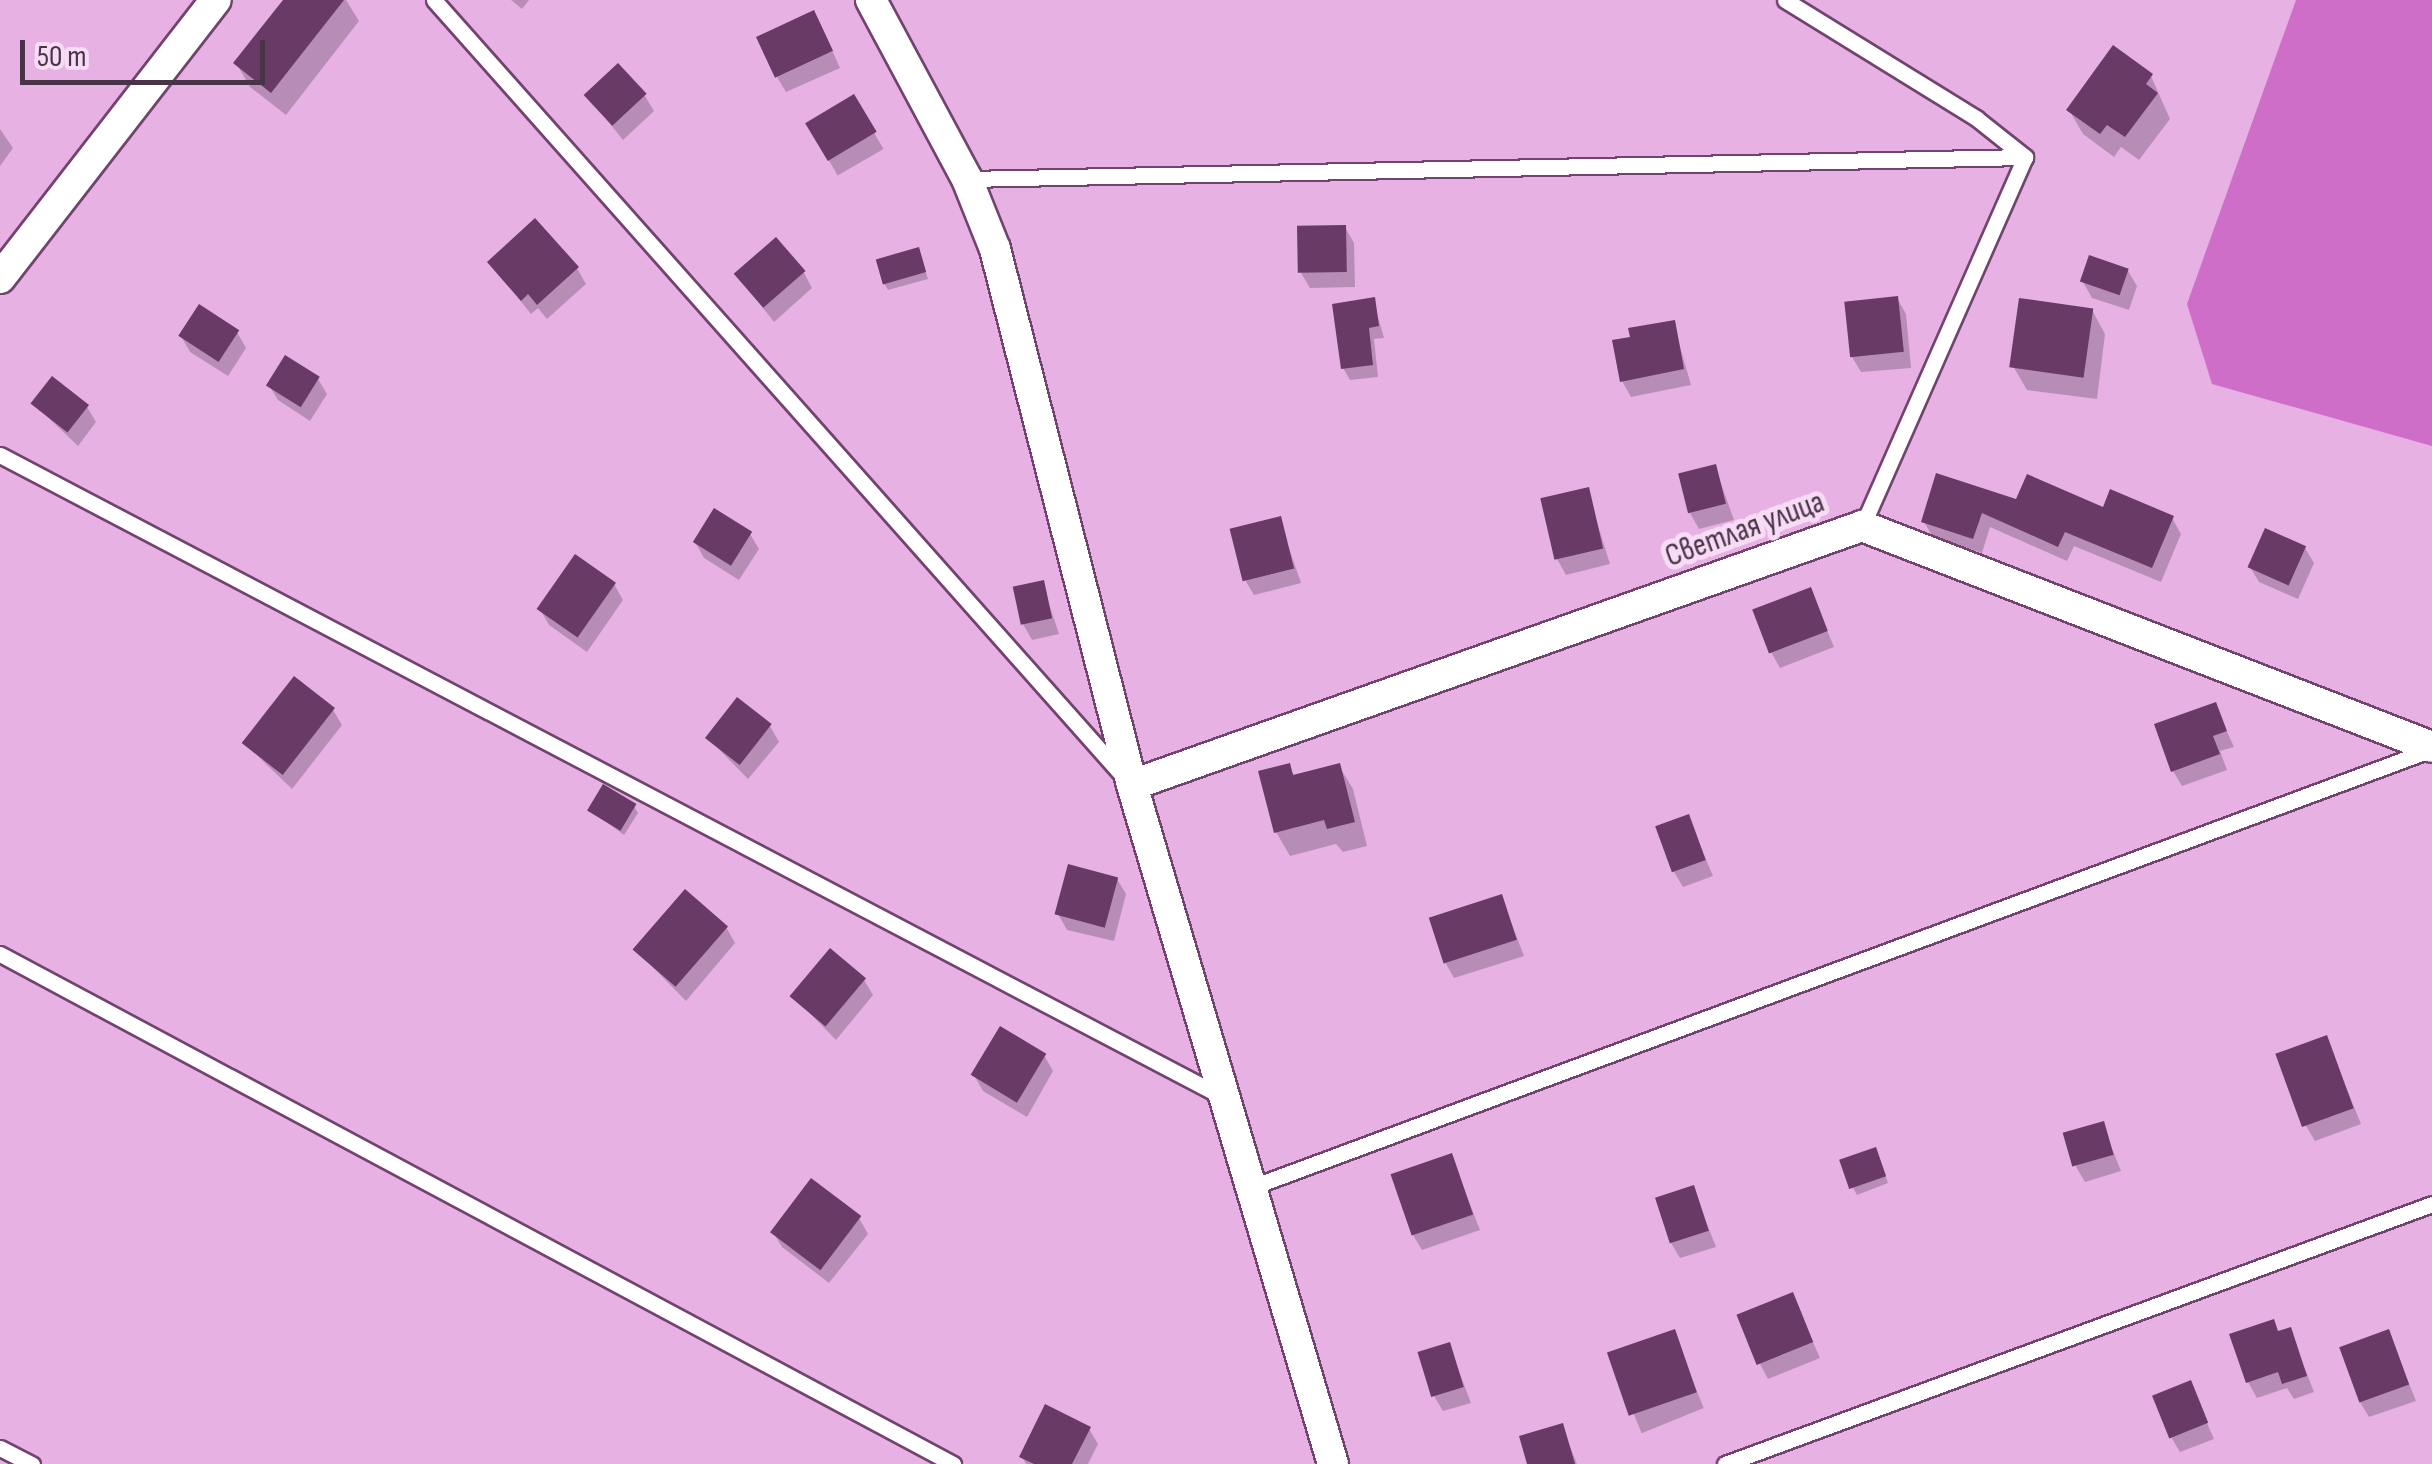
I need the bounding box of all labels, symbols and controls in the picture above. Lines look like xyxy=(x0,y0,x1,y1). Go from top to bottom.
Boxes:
scale bar xyxy=(25,20,270,82)
text: 50 m xyxy=(37,39,86,75)
street label: Светлая улица xyxy=(1660,484,1830,576)

